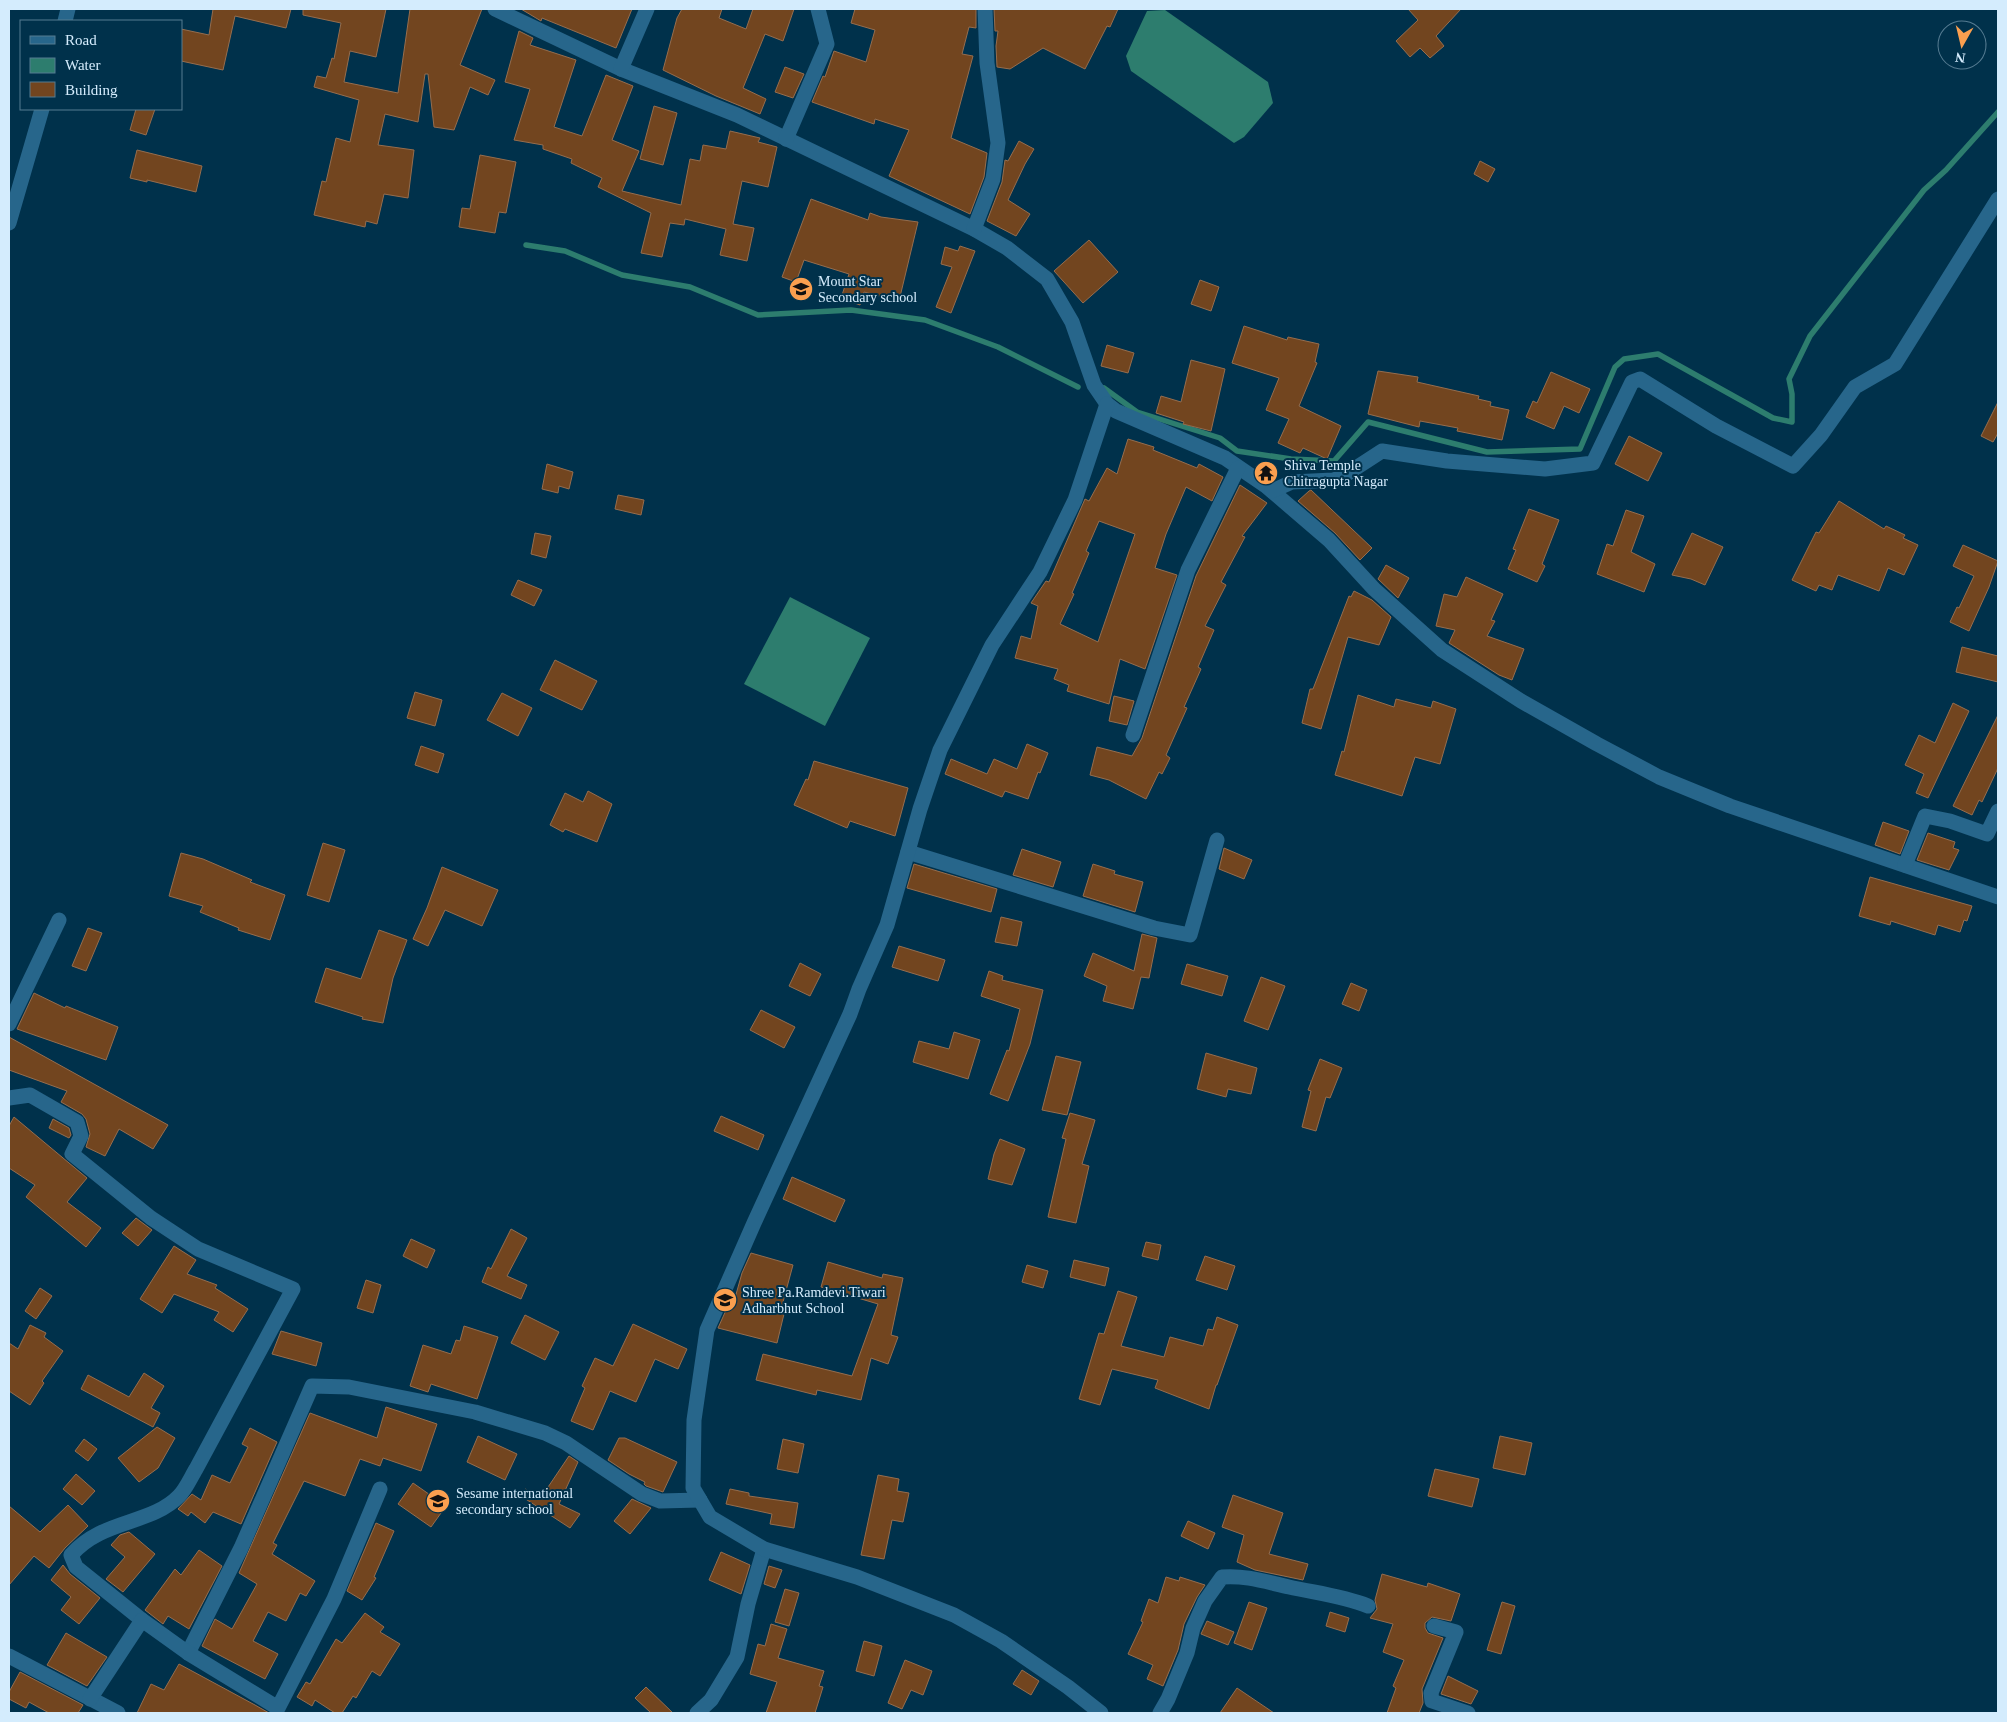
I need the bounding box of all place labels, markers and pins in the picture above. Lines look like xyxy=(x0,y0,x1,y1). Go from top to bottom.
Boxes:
place label: Mount Star Secondary school xyxy=(818,274,917,305)
school or university icon: Mount Star Secondary school xyxy=(788,276,814,302)
place label: Shiva Temple Chitragupta Nagar xyxy=(1284,458,1388,489)
temple icon: Shiva Temple Chitragupta Nagar xyxy=(1253,460,1279,486)
place label: Shree Pa.Ramdevi.Tiwari Adharbhut School xyxy=(742,1285,886,1316)
school or university icon: Shree Pa.Ramdevi.Tiwari Adharbhut School xyxy=(712,1287,738,1313)
place label: Sesame international secondary school xyxy=(456,1486,573,1517)
school or university icon: Sesame international secondary school xyxy=(425,1488,451,1514)

